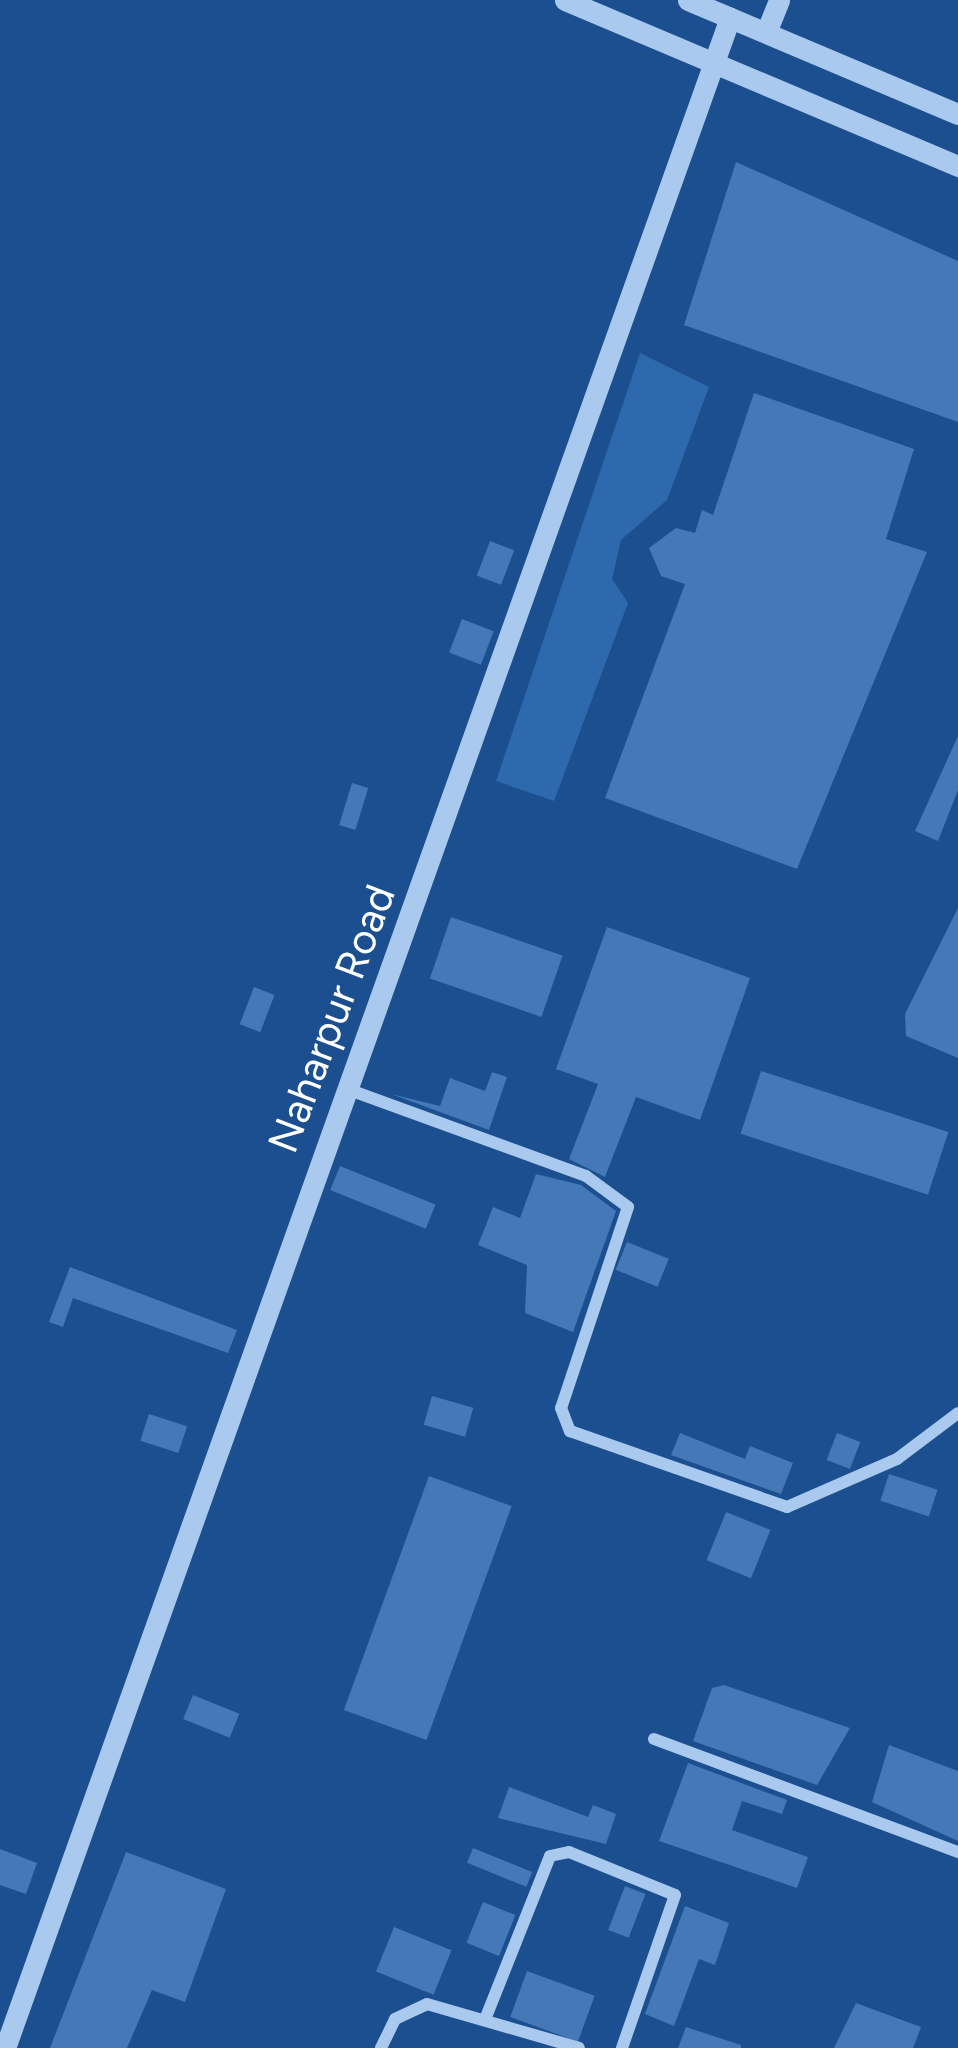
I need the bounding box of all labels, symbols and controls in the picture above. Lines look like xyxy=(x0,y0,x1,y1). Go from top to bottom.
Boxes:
street label: Naharpur Road xyxy=(258,878,406,1160)

